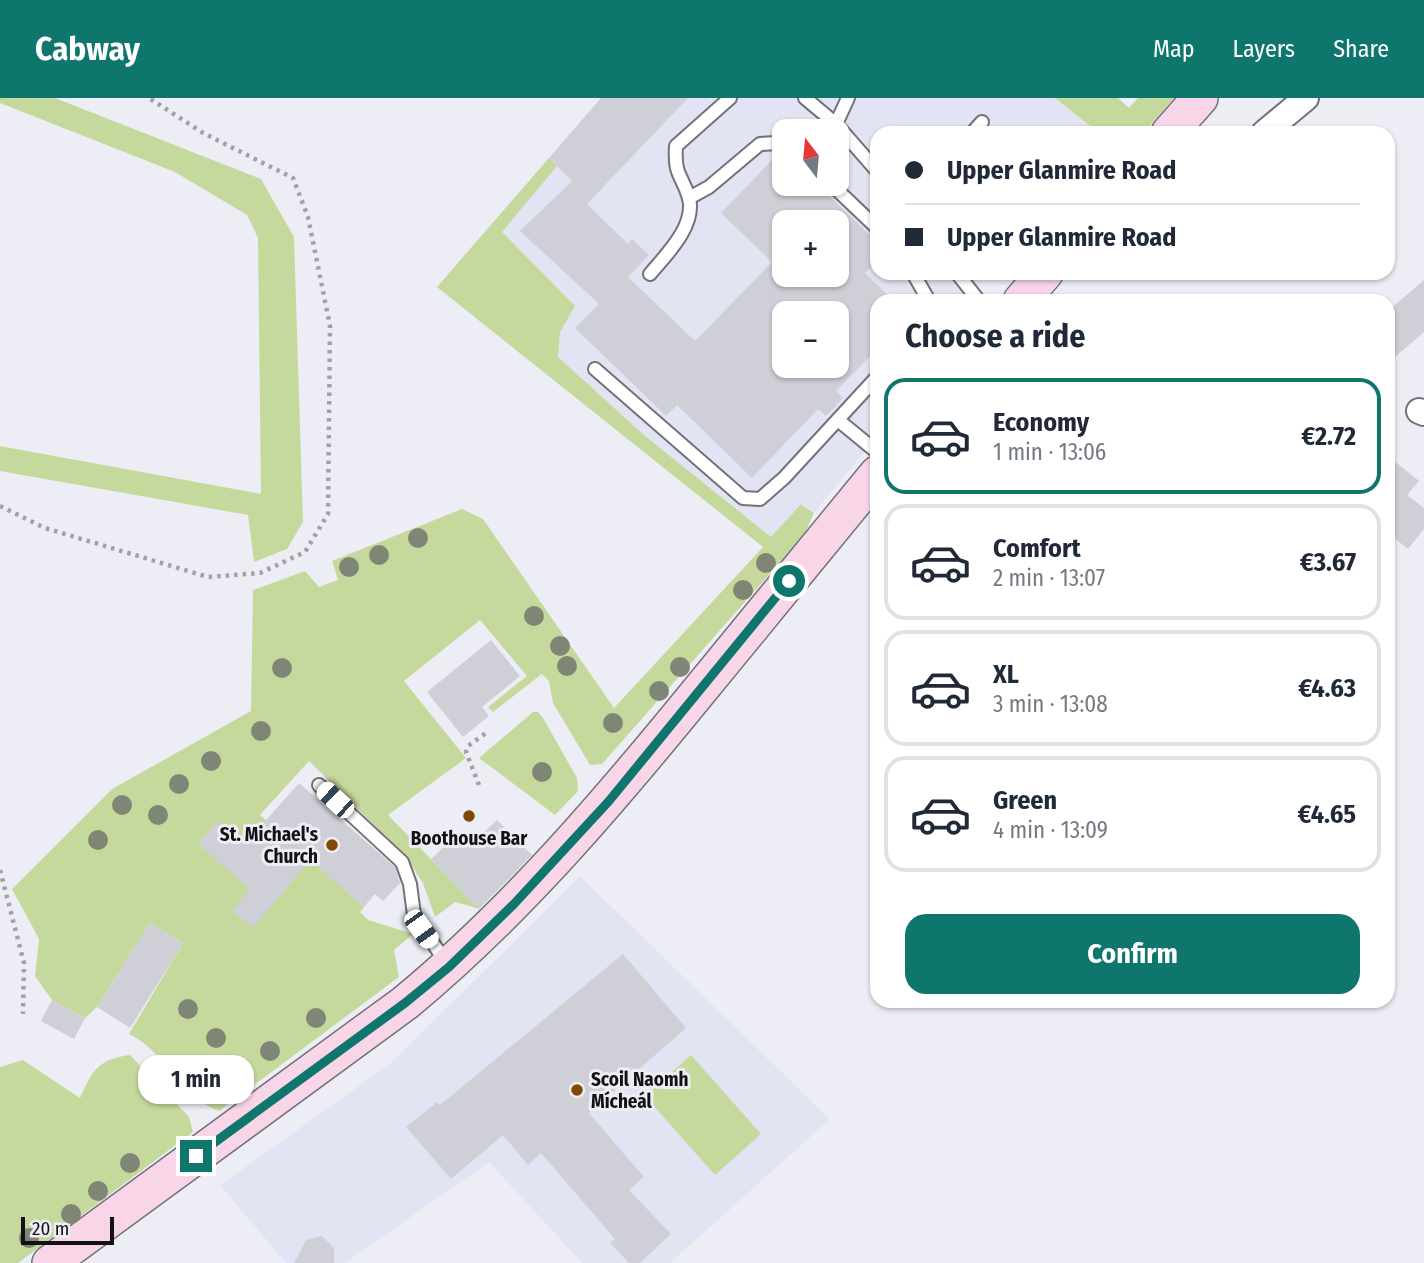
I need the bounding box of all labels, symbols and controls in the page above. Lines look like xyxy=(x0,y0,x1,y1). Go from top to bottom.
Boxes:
text: Cabway xyxy=(35,29,140,69)
text: Map xyxy=(1153,35,1195,63)
text: Layers xyxy=(1233,35,1295,63)
text: Share xyxy=(1333,35,1389,63)
north arrow xyxy=(772,119,849,196)
map controls xyxy=(772,119,849,378)
text: Upper Glanmire Road xyxy=(947,155,1176,186)
button: + xyxy=(772,210,849,287)
text: Upper Glanmire Road xyxy=(947,222,1176,253)
button: − xyxy=(772,301,849,378)
text: Choose a ride xyxy=(905,317,1086,355)
icon: car xyxy=(909,405,972,468)
text: Economy xyxy=(993,407,1089,438)
text: €2.72 xyxy=(1301,421,1356,452)
text: 1 min · 13:06 xyxy=(993,438,1106,466)
icon: car xyxy=(909,531,972,594)
text: Comfort xyxy=(993,533,1081,564)
text: €3.67 xyxy=(1300,547,1356,578)
text: 2 min · 13:07 xyxy=(993,564,1105,592)
route start xyxy=(773,565,805,597)
icon: car xyxy=(909,657,972,720)
text: XL xyxy=(993,659,1019,690)
text: €4.63 xyxy=(1298,673,1356,704)
text: 3 min · 13:08 xyxy=(993,690,1108,718)
car xyxy=(313,778,358,822)
icon: car xyxy=(909,783,972,846)
text: Green xyxy=(993,785,1057,816)
text: €4.65 xyxy=(1298,799,1356,830)
marker: Boothouse Bar xyxy=(461,808,477,824)
text: 4 min · 13:09 xyxy=(993,816,1108,844)
place label: St. Michael's Church xyxy=(220,823,319,868)
place label: Boothouse Bar xyxy=(411,827,528,850)
marker: St. Michael's Church xyxy=(324,837,340,853)
car xyxy=(401,906,442,952)
button: Confirm xyxy=(905,914,1360,994)
callout: 1 min xyxy=(138,1054,254,1104)
text: 1 min xyxy=(171,1065,221,1093)
place label: Scoil Naomh Mícheál xyxy=(591,1068,688,1113)
marker: Scoil Naomh Mícheál xyxy=(569,1082,585,1098)
route end xyxy=(180,1140,212,1172)
scale bar xyxy=(21,1214,114,1246)
text: 20 m xyxy=(32,1217,69,1240)

